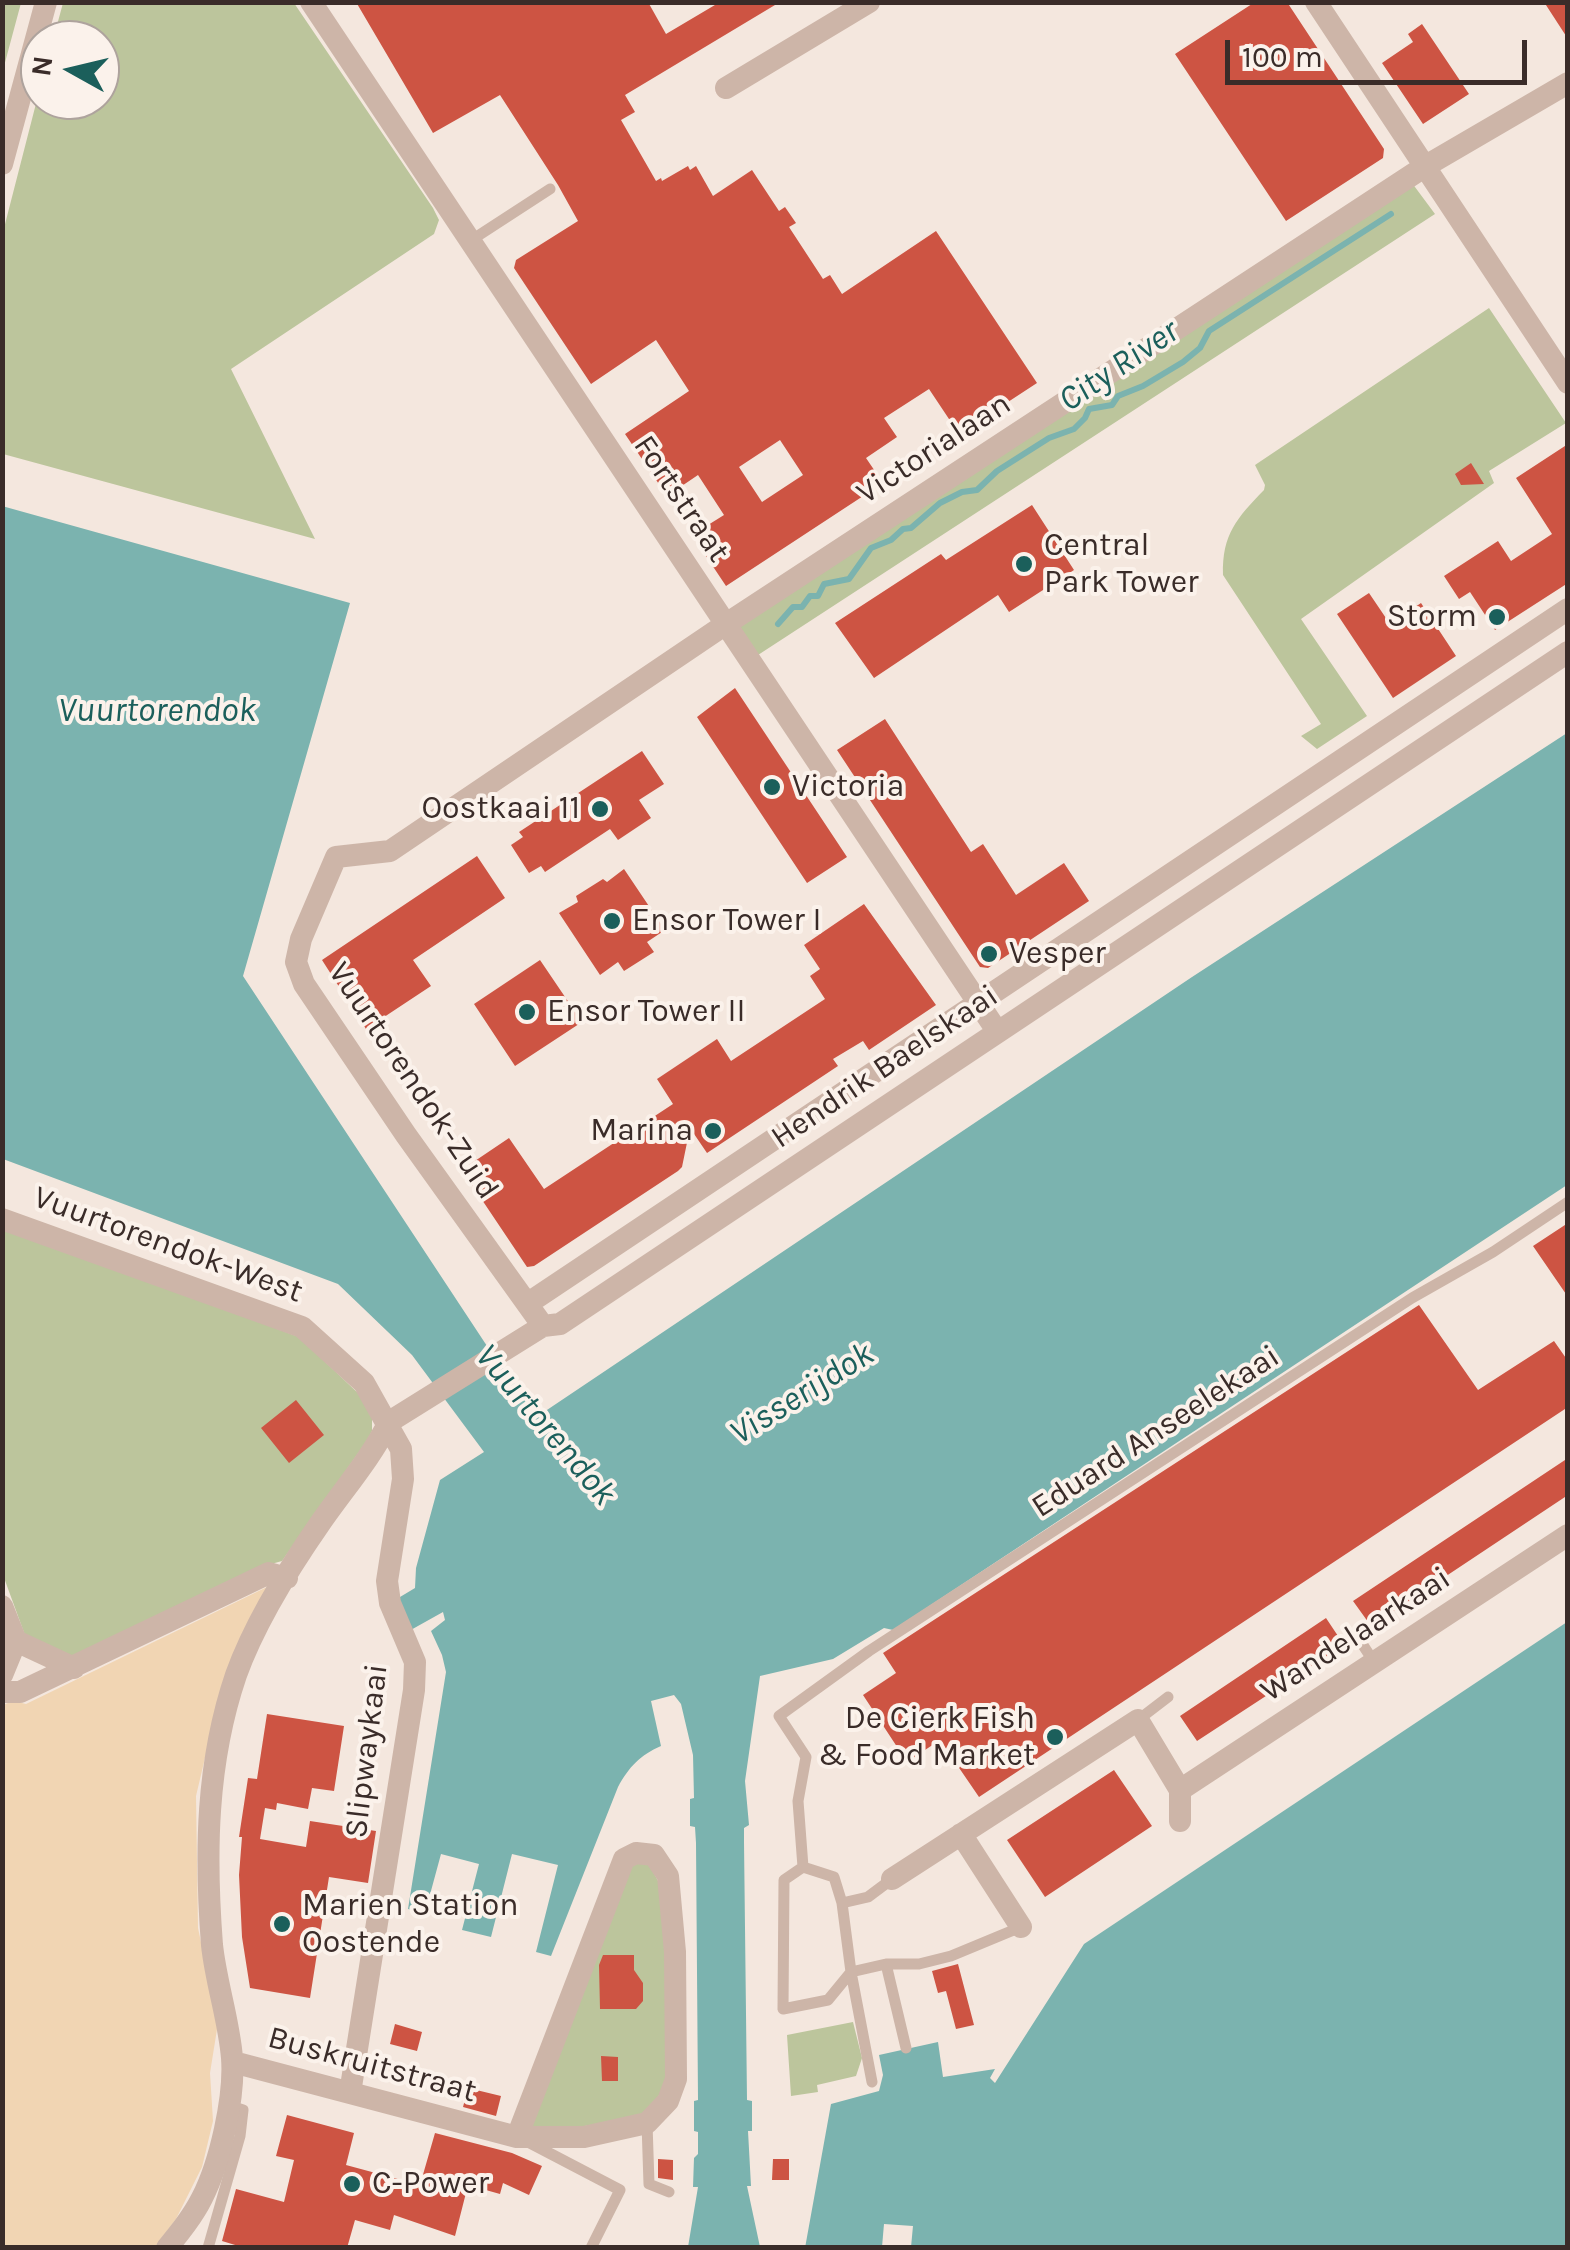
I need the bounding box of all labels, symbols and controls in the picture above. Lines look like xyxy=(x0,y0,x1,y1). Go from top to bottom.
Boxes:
north arrow xyxy=(20,20,120,120)
scale bar xyxy=(1230,20,1532,82)
text: 100 m xyxy=(1242,39,1323,75)
text: N xyxy=(24,54,60,78)
water label: City River xyxy=(1051,311,1187,421)
street label: Victorialaan xyxy=(850,385,1018,513)
street label: Fortstraat xyxy=(625,428,737,570)
place label: Central Park Tower xyxy=(1044,527,1199,602)
marker: Central Park Tower xyxy=(1013,553,1035,575)
place label: Storm xyxy=(1387,598,1477,636)
marker: Storm xyxy=(1486,606,1508,628)
water label: Vuurtorendok xyxy=(58,690,256,732)
place label: Victoria xyxy=(792,768,904,806)
marker: Victoria xyxy=(761,776,783,798)
place label: Oostkaai 11 xyxy=(421,790,580,828)
marker: Oostkaai 11 xyxy=(589,798,611,820)
place label: Ensor Tower I xyxy=(632,902,821,940)
marker: Ensor Tower I xyxy=(601,910,623,932)
place label: Vesper xyxy=(1009,935,1106,973)
marker: Vesper xyxy=(978,943,1000,965)
street label: Vuurtorendok-Zuid xyxy=(319,955,507,1207)
street label: Hendrik Baelskaai xyxy=(764,977,1006,1157)
place label: Ensor Tower II xyxy=(547,993,745,1031)
marker: Ensor Tower II xyxy=(516,1001,538,1023)
place label: Marina xyxy=(590,1112,693,1150)
marker: Marina xyxy=(702,1120,724,1142)
street label: Vuurtorendok-West xyxy=(28,1178,308,1312)
water label: Visserijdok xyxy=(722,1333,882,1455)
water label: Vuurtorendok xyxy=(465,1336,625,1514)
street label: Eduard Anseelekaai xyxy=(1025,1338,1287,1526)
street label: Wandelaarkaai xyxy=(1254,1559,1458,1711)
street label: Slipwaykaai xyxy=(337,1662,397,1840)
place label: De Cierk Fish & Food Market xyxy=(818,1700,1035,1775)
marker: De Cierk Fish & Food Market xyxy=(1044,1726,1066,1748)
place label: Marien Station Oostende xyxy=(302,1887,519,1962)
marker: Marien Station Oostende xyxy=(271,1913,293,1935)
street label: Buskruitstraat xyxy=(264,2019,480,2111)
place label: C-Power xyxy=(372,2165,489,2203)
marker: C-Power xyxy=(341,2173,363,2195)

